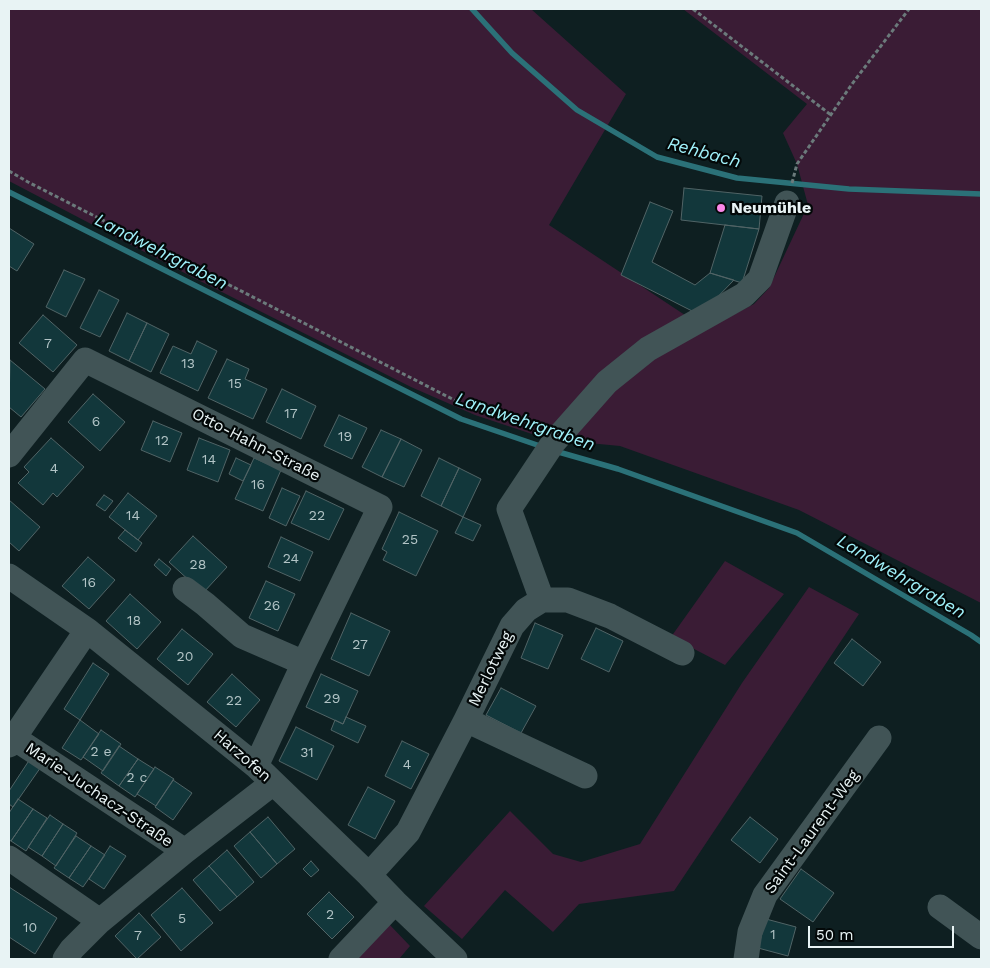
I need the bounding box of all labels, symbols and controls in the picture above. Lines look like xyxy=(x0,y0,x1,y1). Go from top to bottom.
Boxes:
water label: Rehbach xyxy=(665,133,743,173)
place label: Neumühle xyxy=(731,198,811,218)
marker: Neumühle xyxy=(715,202,727,214)
water label: Landwehrgraben xyxy=(91,209,231,295)
house number: 7 xyxy=(44,336,52,352)
house number: 13 xyxy=(181,356,195,372)
house number: 15 xyxy=(228,376,242,392)
water label: Landwehrgraben xyxy=(452,388,598,456)
street label: Otto-Hahn-Straße xyxy=(188,404,324,486)
house number: 17 xyxy=(284,406,298,422)
house number: 6 xyxy=(92,414,100,430)
house number: 19 xyxy=(338,429,352,445)
house number: 12 xyxy=(155,433,169,449)
house number: 14 xyxy=(202,452,216,468)
house number: 4 xyxy=(50,461,58,477)
house number: 16 xyxy=(251,477,265,493)
house number: 14 xyxy=(126,508,140,524)
house number: 22 xyxy=(309,508,325,524)
water label: Landwehrgraben xyxy=(833,530,969,624)
house number: 25 xyxy=(402,532,418,548)
house number: 24 xyxy=(283,551,299,567)
house number: 28 xyxy=(190,557,206,573)
house number: 16 xyxy=(82,575,96,591)
house number: 26 xyxy=(264,598,280,614)
house number: 18 xyxy=(127,613,141,629)
street label: Merlotweg xyxy=(465,628,517,710)
house number: 27 xyxy=(352,637,368,653)
house number: 20 xyxy=(177,649,193,665)
house number: 29 xyxy=(324,691,340,707)
house number: 22 xyxy=(226,693,242,709)
street label: Harzofen xyxy=(209,726,275,786)
street label: Marie-Juchacz-Straße xyxy=(22,739,176,851)
house number: 2 e xyxy=(90,744,112,760)
house number: 31 xyxy=(300,745,314,761)
house number: 4 xyxy=(403,757,411,773)
street label: Saint-Laurent-Weg xyxy=(761,766,863,898)
house number: 2 c xyxy=(127,770,147,786)
house number: 2 xyxy=(326,907,334,923)
house number: 5 xyxy=(178,911,186,927)
scale bar xyxy=(810,916,956,948)
house number: 10 xyxy=(23,920,37,936)
text: 50 m xyxy=(816,926,853,944)
house number: 1 xyxy=(770,927,776,943)
house number: 7 xyxy=(134,928,142,944)

